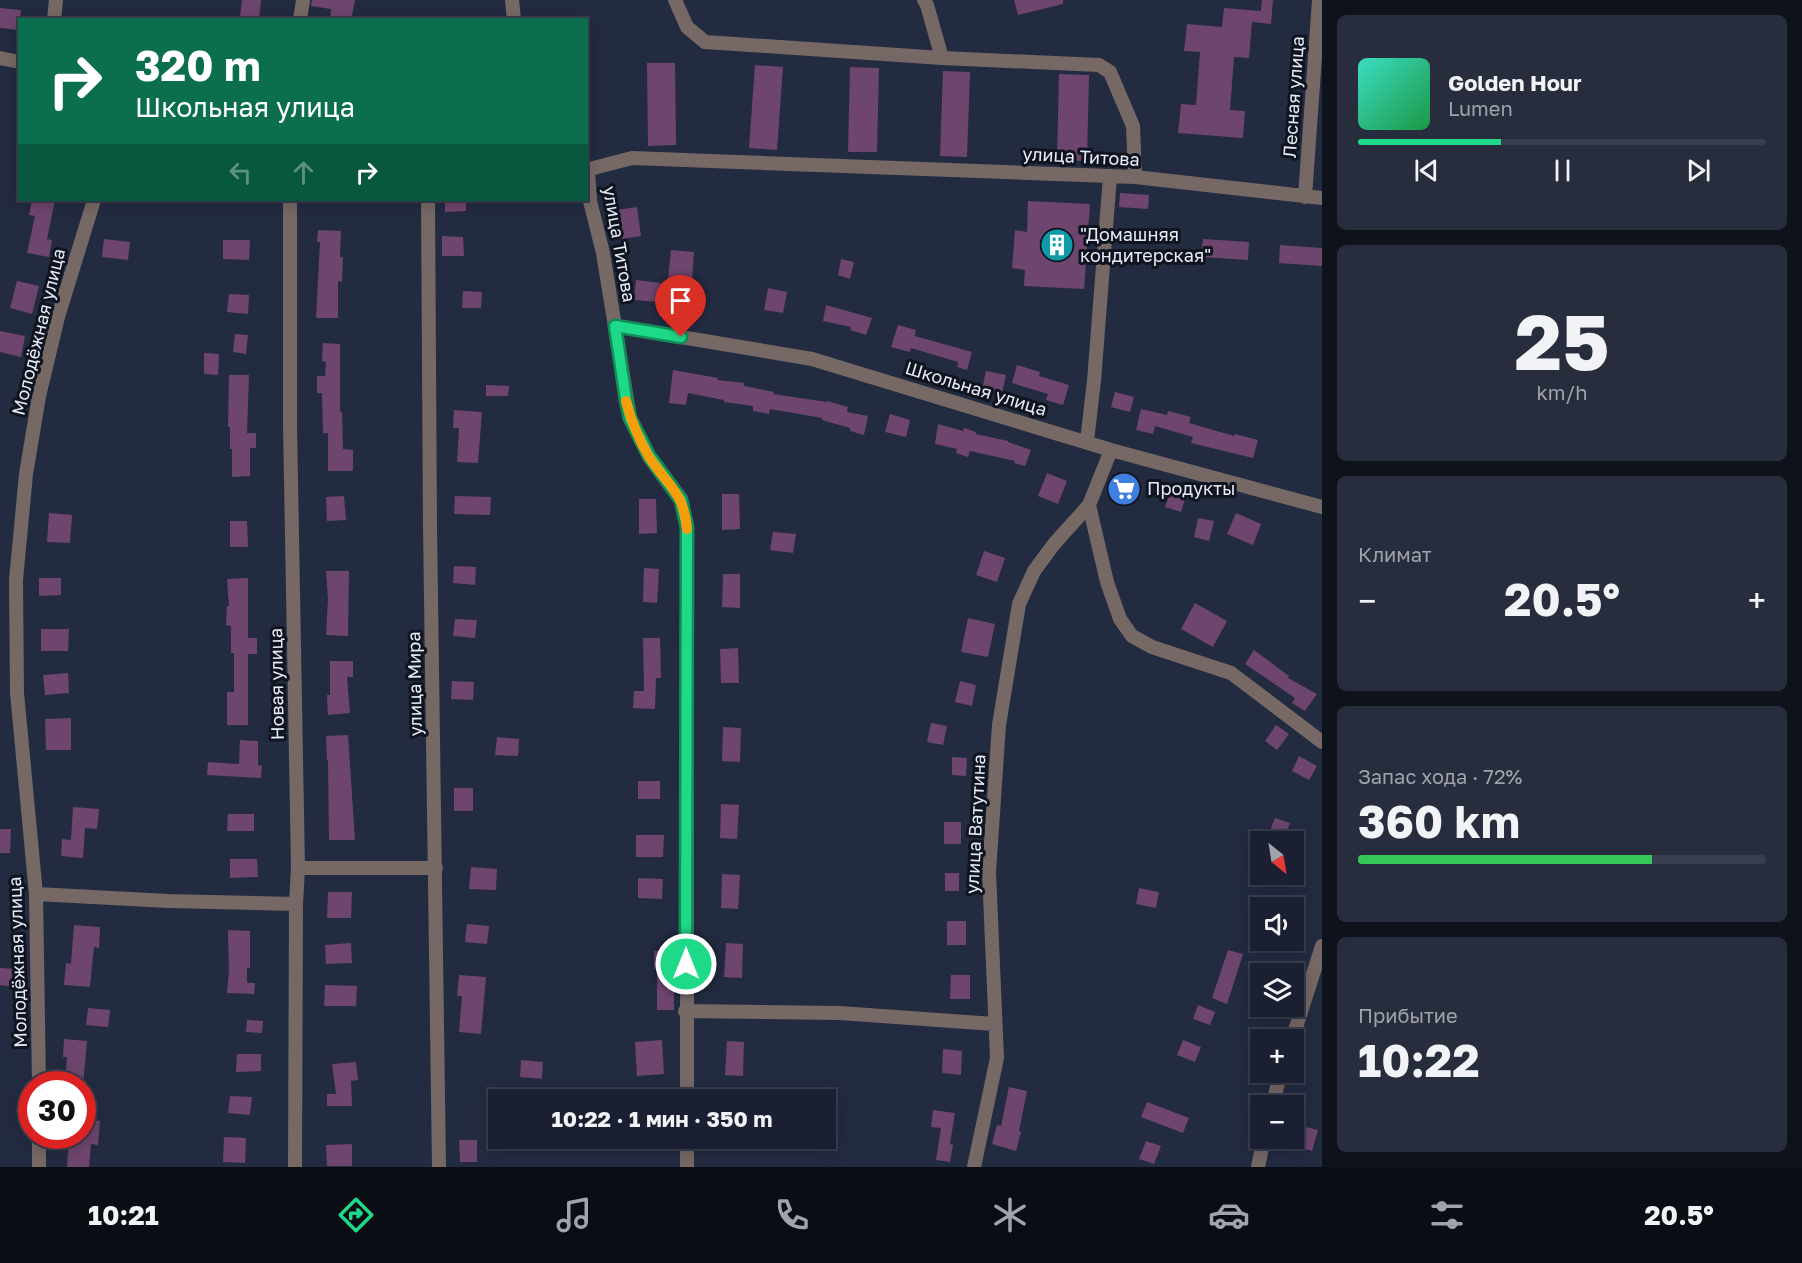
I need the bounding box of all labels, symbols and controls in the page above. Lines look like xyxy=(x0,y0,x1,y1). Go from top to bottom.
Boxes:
street label: Лесная улица xyxy=(1278,35,1308,158)
text: 320 m xyxy=(135,40,261,90)
icon: right xyxy=(36,42,114,120)
text: Golden Hour xyxy=(1448,69,1582,96)
text: Школьная улица xyxy=(135,91,355,123)
text: Lumen xyxy=(1448,96,1513,120)
street label: улица Титова xyxy=(1022,142,1140,170)
icon: previous xyxy=(1410,154,1443,187)
icon: pause xyxy=(1546,154,1579,187)
icon: next xyxy=(1682,154,1715,187)
icon: left xyxy=(224,156,257,189)
icon: ahead xyxy=(287,156,320,189)
icon: right xyxy=(350,156,383,189)
street label: улица Титова xyxy=(599,184,641,304)
place label: "Домашняя кондитерская" xyxy=(1080,223,1211,266)
building icon: "Домашняя кондитерская" xyxy=(1039,227,1075,263)
street label: Молодёжная улица xyxy=(7,246,69,418)
pin xyxy=(655,275,706,337)
icon: arrive xyxy=(664,284,697,317)
text: 25 xyxy=(1514,294,1610,387)
street label: Школьная улица xyxy=(903,356,1050,420)
text: km/h xyxy=(1537,380,1587,404)
supermarket icon: Продукты xyxy=(1106,471,1142,507)
place label: Продукты xyxy=(1147,477,1235,499)
text: Климат xyxy=(1358,542,1432,566)
text: 20.5° xyxy=(1504,572,1620,626)
text: − xyxy=(1358,581,1376,620)
text: + xyxy=(1748,581,1766,620)
street label: Новая улица xyxy=(264,628,288,740)
street label: улица Мира xyxy=(402,631,426,737)
street label: улица Ватутина xyxy=(960,754,990,894)
text: Запас хода · 72% xyxy=(1358,764,1522,788)
text: 360 km xyxy=(1358,794,1520,848)
north arrow xyxy=(1250,831,1304,885)
map controls xyxy=(1250,831,1304,1149)
street label: Молодёжная улица xyxy=(3,876,31,1048)
button: sound xyxy=(1250,897,1304,951)
position arrow xyxy=(654,932,718,996)
button: layers xyxy=(1250,963,1304,1017)
text: Прибытие xyxy=(1358,1003,1458,1027)
button: + xyxy=(1250,1029,1304,1083)
text: 10:22 xyxy=(1358,1033,1480,1087)
speed limit sign: 30 xyxy=(18,1071,96,1149)
button: − xyxy=(1250,1095,1304,1149)
text: 10:22 · 1 мин · 350 m xyxy=(552,1105,773,1132)
icon: directions xyxy=(335,1194,377,1236)
icon: music xyxy=(553,1194,595,1236)
icon: phone xyxy=(771,1194,813,1236)
icon: climate xyxy=(989,1194,1031,1236)
icon: car xyxy=(1208,1194,1250,1236)
icon: filters xyxy=(1426,1194,1468,1236)
text: 10:21 xyxy=(88,1199,159,1231)
text: 20.5° xyxy=(1644,1199,1714,1231)

